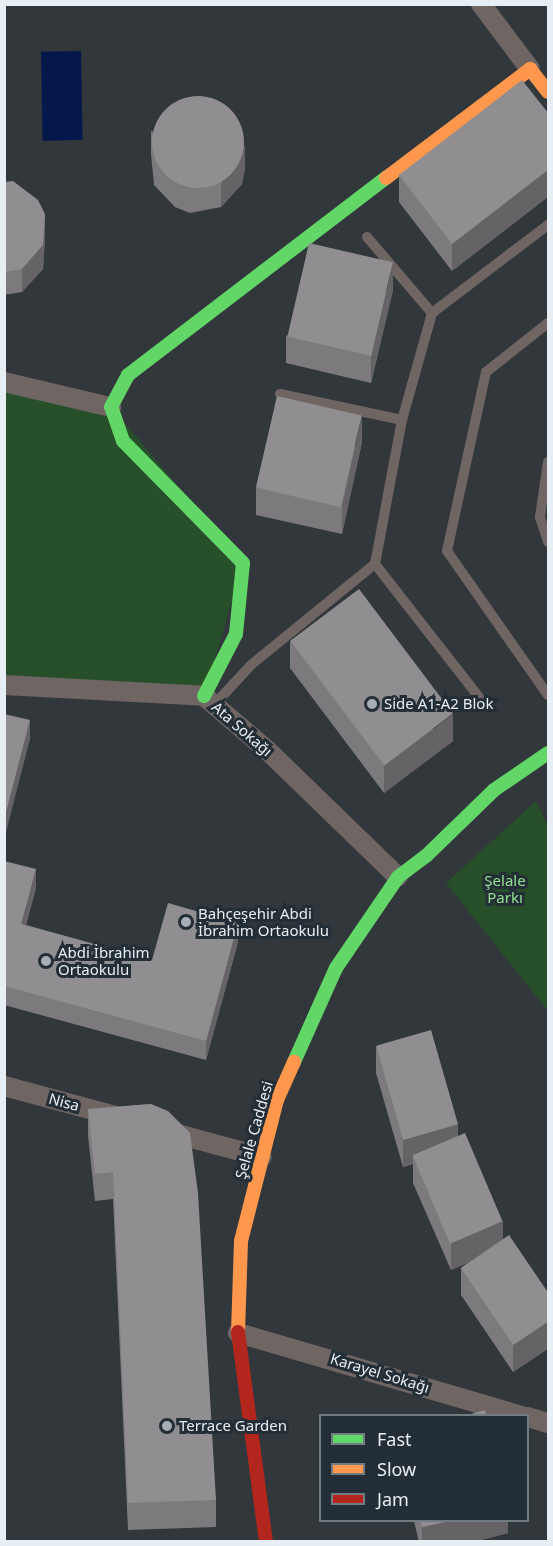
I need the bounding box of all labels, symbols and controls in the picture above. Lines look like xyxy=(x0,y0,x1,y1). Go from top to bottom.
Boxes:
place label: Side A1-A2 Blok xyxy=(384,695,493,713)
marker: Side A1-A2 Blok xyxy=(365,697,379,711)
street label: Ata Sokağı xyxy=(208,698,276,760)
park label: Şelale Parkı xyxy=(484,871,526,906)
place label: Bahçeşehir Abdi İbrahim Ortaokulu xyxy=(198,904,329,939)
marker: Bahçeşehir Abdi İbrahim Ortaokulu xyxy=(179,915,193,929)
place label: Abdi İbrahim Ortaokulu xyxy=(58,943,150,978)
marker: Abdi İbrahim Ortaokulu xyxy=(39,954,53,968)
street label: Şelale Caddesi xyxy=(231,1079,277,1181)
street label: Nisa xyxy=(47,1089,81,1115)
street label: Karayel Sokağı xyxy=(328,1349,432,1397)
legend xyxy=(319,1414,529,1522)
place label: Terrace Garden xyxy=(179,1417,287,1435)
marker: Terrace Garden xyxy=(160,1419,174,1433)
text: Fast xyxy=(377,1427,412,1451)
text: Slow xyxy=(377,1457,416,1481)
text: Jam xyxy=(377,1487,409,1511)

